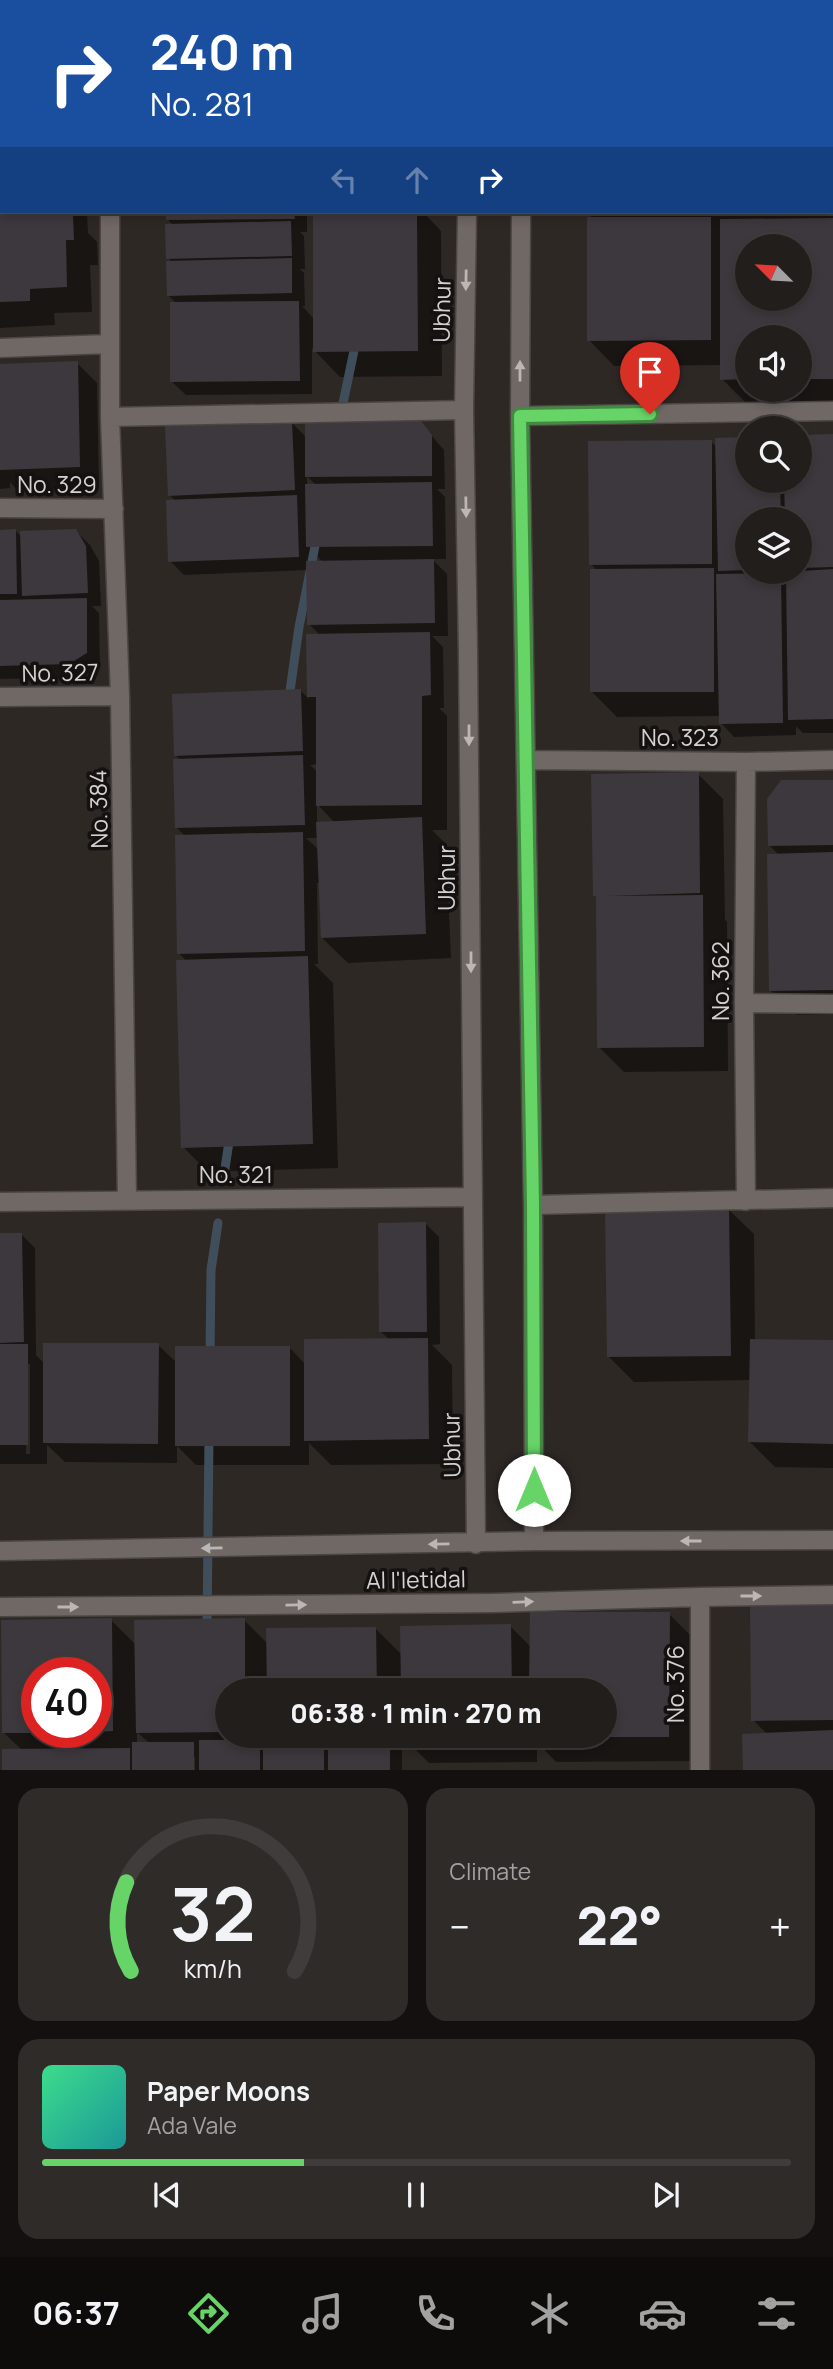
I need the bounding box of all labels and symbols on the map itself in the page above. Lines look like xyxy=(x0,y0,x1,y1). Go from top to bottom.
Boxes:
north arrow xyxy=(735,234,812,312)
one-way arrow xyxy=(460,269,472,291)
street label: Ubhur xyxy=(424,277,458,343)
pin xyxy=(620,342,680,414)
one-way arrow xyxy=(514,359,526,381)
street label: No. 329 xyxy=(17,468,97,500)
one-way arrow xyxy=(460,497,472,519)
street label: No. 327 xyxy=(21,655,99,689)
street label: No. 323 xyxy=(641,721,719,753)
one-way arrow xyxy=(463,724,475,746)
street label: No. 384 xyxy=(81,769,115,849)
street label: Ubhur xyxy=(430,845,462,911)
street label: No. 362 xyxy=(704,941,736,1021)
one-way arrow xyxy=(465,952,477,974)
street label: No. 321 xyxy=(199,1158,273,1190)
street label: Ubhur xyxy=(434,1412,468,1478)
position arrow xyxy=(497,1453,571,1527)
one-way arrow xyxy=(680,1535,702,1546)
one-way arrow xyxy=(428,1539,450,1550)
one-way arrow xyxy=(201,1542,223,1554)
street label: Al I'Ietidal xyxy=(366,1562,466,1596)
one-way arrow xyxy=(740,1590,762,1602)
one-way arrow xyxy=(512,1596,534,1608)
one-way arrow xyxy=(285,1599,307,1610)
one-way arrow xyxy=(57,1601,79,1612)
street label: No. 376 xyxy=(659,1645,691,1723)
speed limit sign: 40 xyxy=(21,1657,112,1748)

